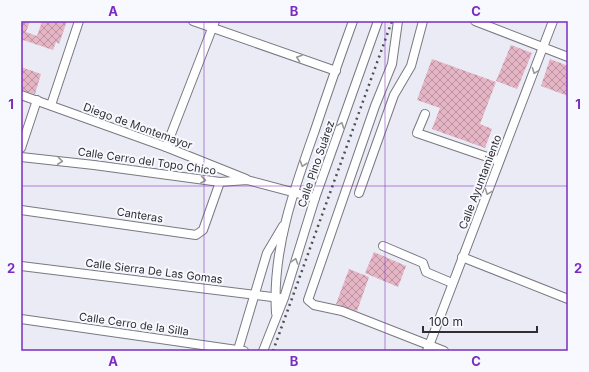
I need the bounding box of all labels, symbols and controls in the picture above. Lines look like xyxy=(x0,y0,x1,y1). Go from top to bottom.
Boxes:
text: A xyxy=(108,3,118,19)
text: B xyxy=(290,3,299,19)
text: C xyxy=(471,3,481,19)
one-way arrow xyxy=(295,54,302,62)
one-way arrow xyxy=(531,67,539,74)
text: 1 xyxy=(8,96,14,112)
text: 1 xyxy=(575,96,581,112)
street label: Diego de Montemayor xyxy=(82,100,194,152)
street label: Calle Pino Suárez xyxy=(295,119,337,209)
one-way arrow xyxy=(336,121,345,128)
street label: Calle Ayuntamiento xyxy=(456,132,505,231)
street label: Calle Cerro del Topo Chico xyxy=(77,144,218,178)
one-way arrow xyxy=(57,157,63,166)
one-way arrow xyxy=(299,160,308,167)
one-way arrow xyxy=(199,175,206,184)
one-way arrow xyxy=(484,188,492,195)
street label: Canteras xyxy=(116,204,164,226)
street label: Calle Sierra De Las Gomas xyxy=(85,256,224,286)
one-way arrow xyxy=(291,258,299,265)
text: 2 xyxy=(7,260,15,276)
text: 2 xyxy=(574,260,582,276)
scale bar xyxy=(423,308,537,334)
street label: Calle Cerro de la Silla xyxy=(78,309,190,339)
text: 100 m xyxy=(429,314,463,329)
text: A xyxy=(108,353,118,369)
text: B xyxy=(290,353,299,369)
text: C xyxy=(471,353,481,369)

